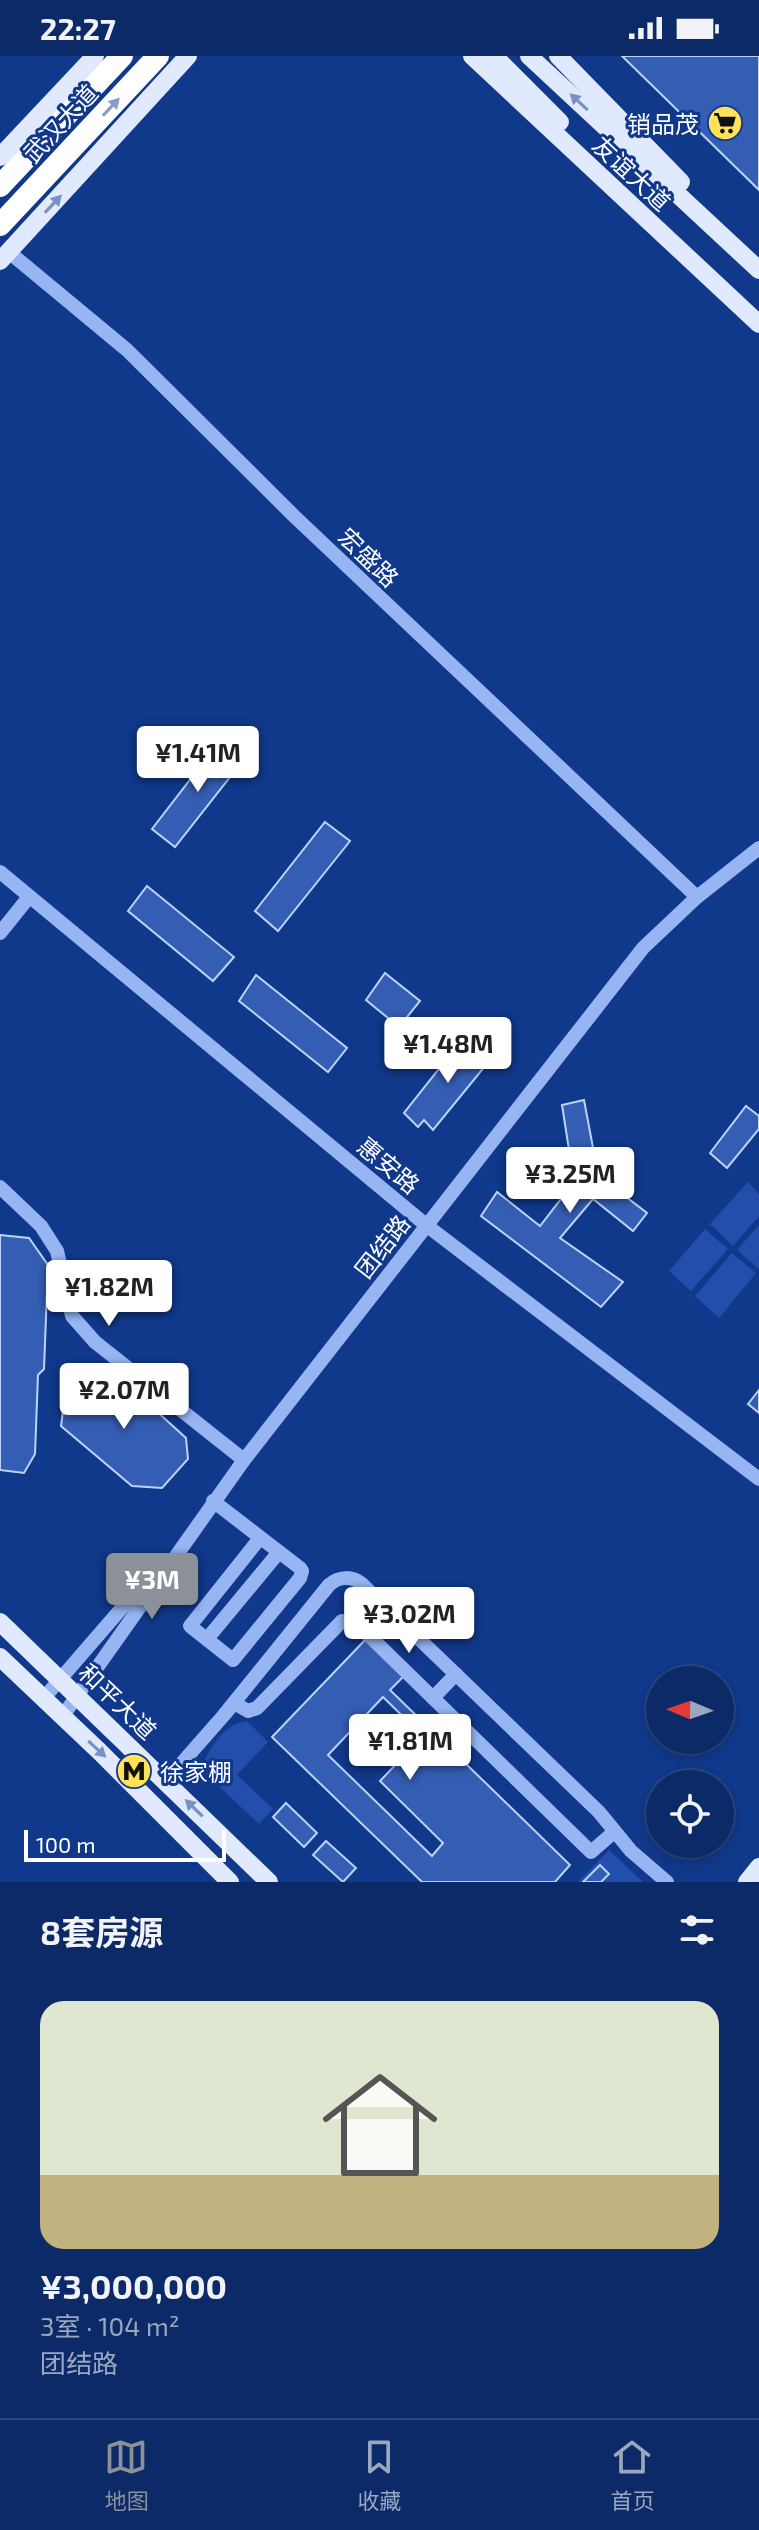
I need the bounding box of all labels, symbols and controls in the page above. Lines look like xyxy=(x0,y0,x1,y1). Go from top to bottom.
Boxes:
text: 22:27 xyxy=(40,10,116,46)
street label: 武汉大道 xyxy=(17,78,103,168)
one-way arrow xyxy=(570,94,589,112)
one-way arrow xyxy=(101,98,119,117)
supermarket icon: 销品茂 xyxy=(706,104,744,142)
place label: 销品茂 xyxy=(627,109,699,138)
street label: 友谊大道 xyxy=(587,130,677,216)
one-way arrow xyxy=(43,194,61,213)
street label: 宏盛路 xyxy=(333,522,405,592)
pin: ¥1.41M xyxy=(133,726,263,794)
text: ¥1.41M xyxy=(155,736,241,767)
pin: ¥1.48M xyxy=(383,1017,513,1085)
text: ¥1.48M xyxy=(402,1027,494,1058)
street label: 惠安路 xyxy=(352,1131,426,1199)
pin: ¥3.25M xyxy=(505,1147,635,1215)
text: ¥3.25M xyxy=(524,1157,616,1188)
street label: 团结路 xyxy=(348,1209,416,1283)
pin: ¥1.82M xyxy=(44,1260,174,1328)
text: ¥1.82M xyxy=(64,1270,154,1301)
pin: ¥2.07M xyxy=(59,1363,189,1431)
text: ¥2.07M xyxy=(78,1373,170,1404)
pin: ¥3M xyxy=(113,1553,191,1621)
text: ¥3M xyxy=(124,1563,180,1594)
pin: ¥3.02M xyxy=(344,1587,474,1655)
text: ¥3.02M xyxy=(362,1597,456,1628)
street label: 和平大道 xyxy=(73,1657,163,1745)
north arrow xyxy=(646,1666,734,1754)
map controls xyxy=(646,1666,734,1858)
pin: ¥1.81M xyxy=(345,1714,475,1782)
text: ¥1.81M xyxy=(367,1724,453,1755)
one-way arrow xyxy=(87,1739,106,1758)
metro station icon: 徐家棚 xyxy=(115,1752,153,1790)
place label: 徐家棚 xyxy=(160,1757,232,1786)
button: locate xyxy=(646,1770,734,1858)
one-way arrow xyxy=(185,1799,204,1818)
scale bar xyxy=(24,1826,226,1862)
text: 100 m xyxy=(36,1831,95,1857)
icon: filters xyxy=(675,1908,719,1952)
text: 8套房源 xyxy=(40,1911,163,1952)
icon: home xyxy=(308,2053,452,2197)
text: ¥3,000,000 xyxy=(40,2265,227,2306)
text: 3室 · 104 m² xyxy=(40,2310,180,2341)
text: 团结路 xyxy=(40,2347,118,2378)
tab: 地图 xyxy=(104,2435,149,2515)
tab: 收藏 xyxy=(357,2435,402,2515)
tab: 首页 xyxy=(610,2435,655,2515)

